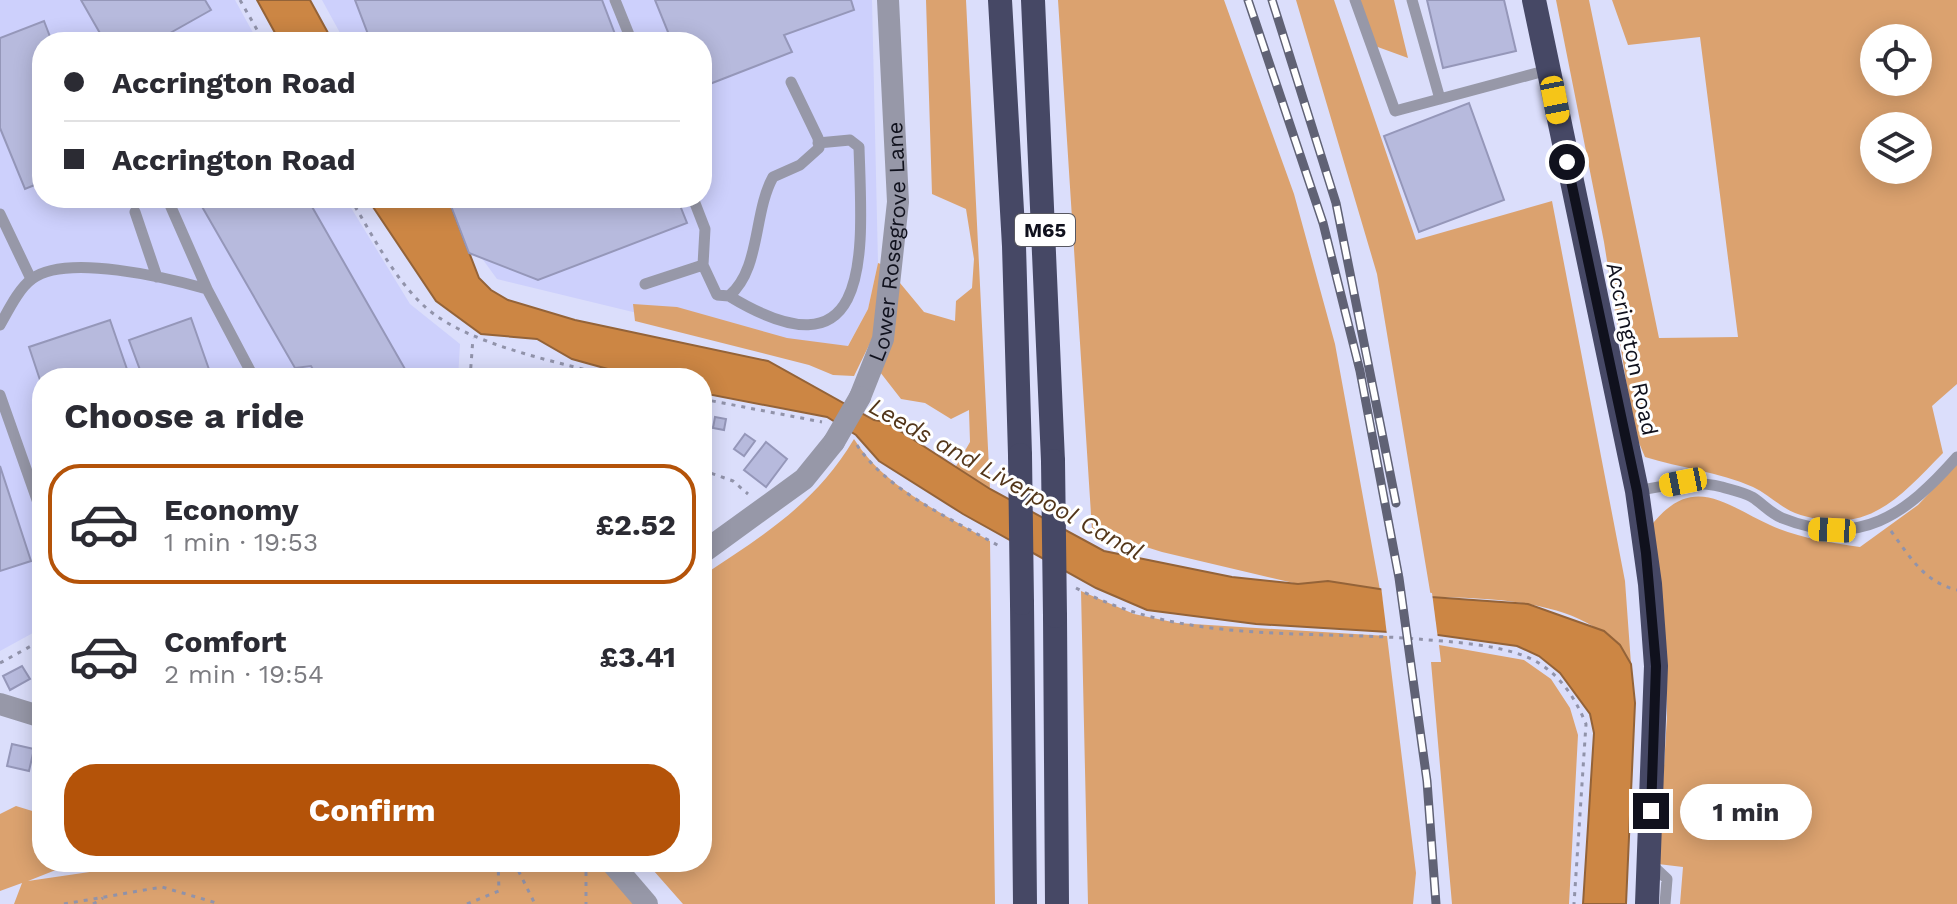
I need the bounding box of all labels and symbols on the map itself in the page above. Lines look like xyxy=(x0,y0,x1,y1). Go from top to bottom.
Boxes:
car xyxy=(1539,74,1571,126)
street label: Lower Rosegrove Lane xyxy=(863,121,911,365)
route start xyxy=(1549,144,1585,180)
road number: M65 xyxy=(1015,214,1075,246)
street label: Accrington Road xyxy=(1601,260,1663,438)
water label: Leeds and Liverpool Canal xyxy=(864,392,1148,566)
car xyxy=(1657,466,1709,498)
car xyxy=(1807,517,1857,543)
callout: 1 min xyxy=(1679,783,1811,839)
route end xyxy=(1633,793,1669,829)

